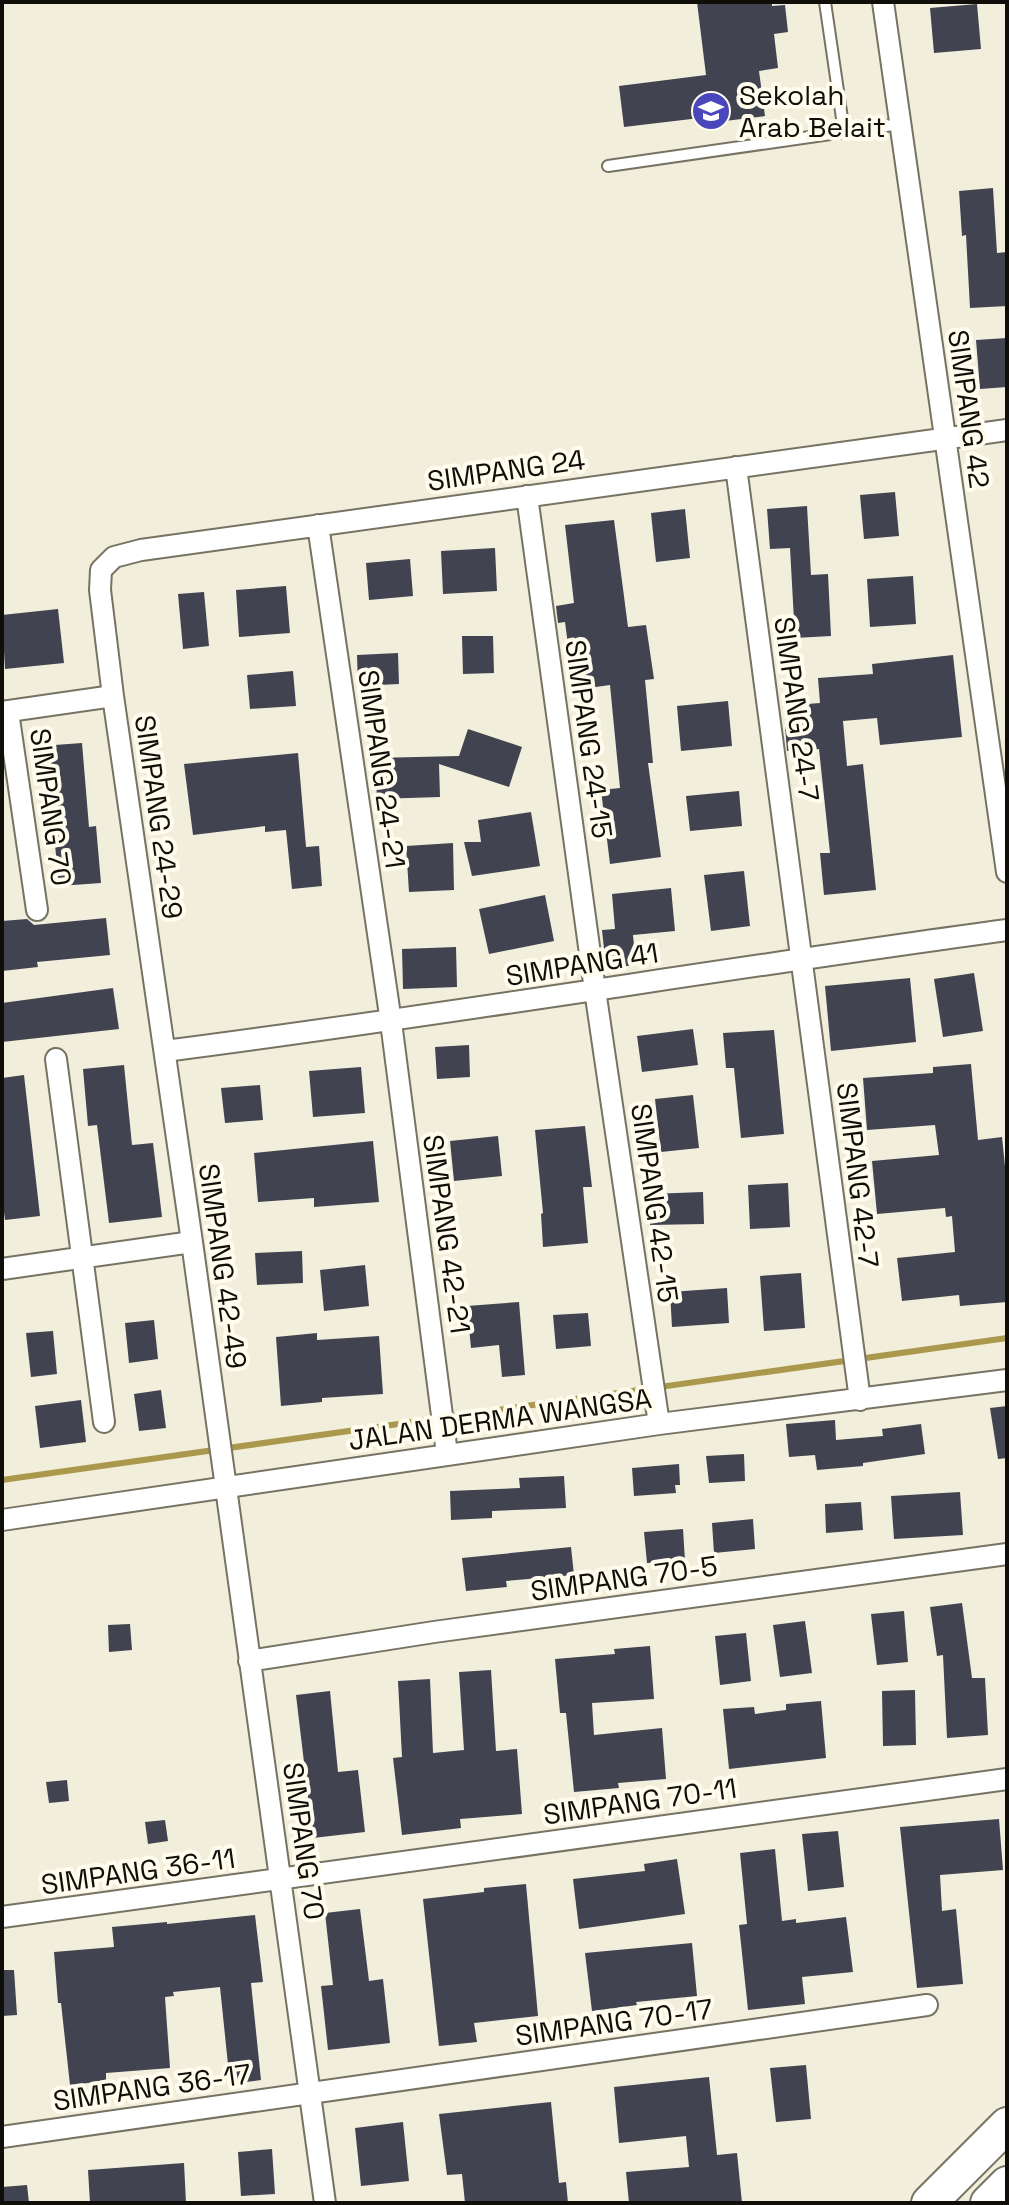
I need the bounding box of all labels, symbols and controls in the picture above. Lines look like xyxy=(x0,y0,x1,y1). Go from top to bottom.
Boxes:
place label: Sekolah Arab Belait xyxy=(739,77,886,145)
school or university icon: Sekolah Arab Belait xyxy=(690,90,732,132)
street label: SIMPANG 42 xyxy=(940,327,998,491)
street label: SIMPANG 24 xyxy=(425,441,587,499)
street label: SIMPANG 24-7 xyxy=(766,614,828,804)
street label: SIMPANG 24-15 xyxy=(557,637,621,841)
street label: SIMPANG 24-21 xyxy=(350,667,414,871)
street label: SIMPANG 24-29 xyxy=(127,713,191,921)
street label: SIMPANG 70 xyxy=(22,726,80,888)
street label: SIMPANG 41 xyxy=(503,934,661,994)
street label: SIMPANG 42-7 xyxy=(829,1080,887,1270)
street label: SIMPANG 42-15 xyxy=(623,1101,687,1305)
street label: SIMPANG 42-21 xyxy=(415,1132,479,1336)
street label: SIMPANG 42-49 xyxy=(191,1161,255,1371)
street label: JALAN DERMA WANGSA xyxy=(346,1380,654,1458)
street label: SIMPANG 70-5 xyxy=(528,1547,720,1609)
street label: SIMPANG 70 xyxy=(275,1760,333,1922)
street label: SIMPANG 70-11 xyxy=(541,1770,739,1832)
street label: SIMPANG 36-11 xyxy=(39,1840,237,1902)
street label: SIMPANG 70-17 xyxy=(513,1990,715,2054)
street label: SIMPANG 36-17 xyxy=(51,2055,253,2119)

